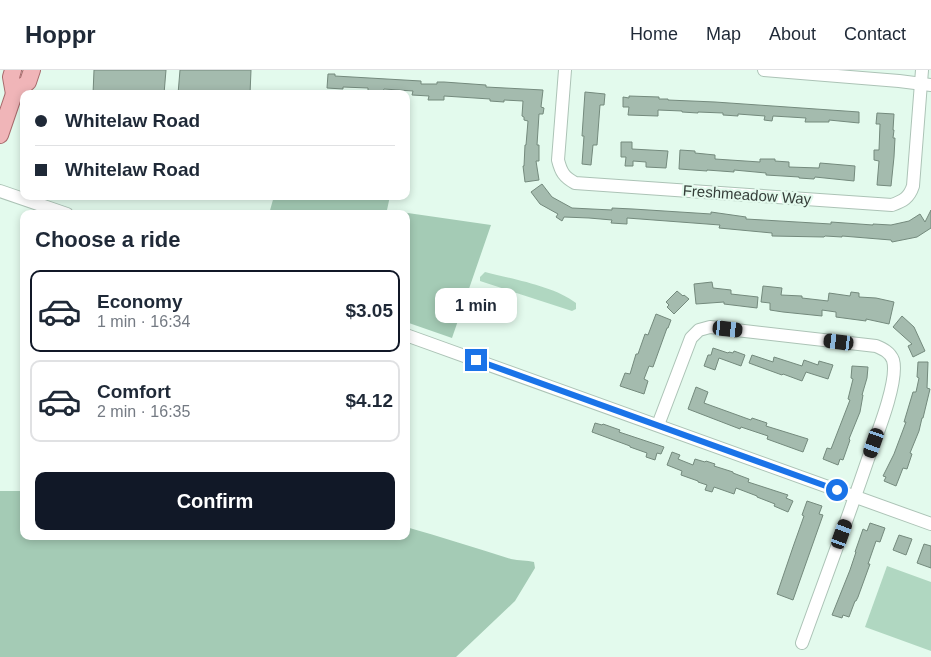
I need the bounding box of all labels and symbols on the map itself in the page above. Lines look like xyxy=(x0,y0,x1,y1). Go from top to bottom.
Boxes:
street label: Freshmeadow Way xyxy=(682,182,812,208)
callout: 1 min xyxy=(435,288,517,322)
car xyxy=(712,320,743,338)
car xyxy=(823,333,854,351)
route end xyxy=(465,349,487,371)
car xyxy=(862,426,885,460)
route start xyxy=(826,479,848,501)
car xyxy=(829,517,854,551)

